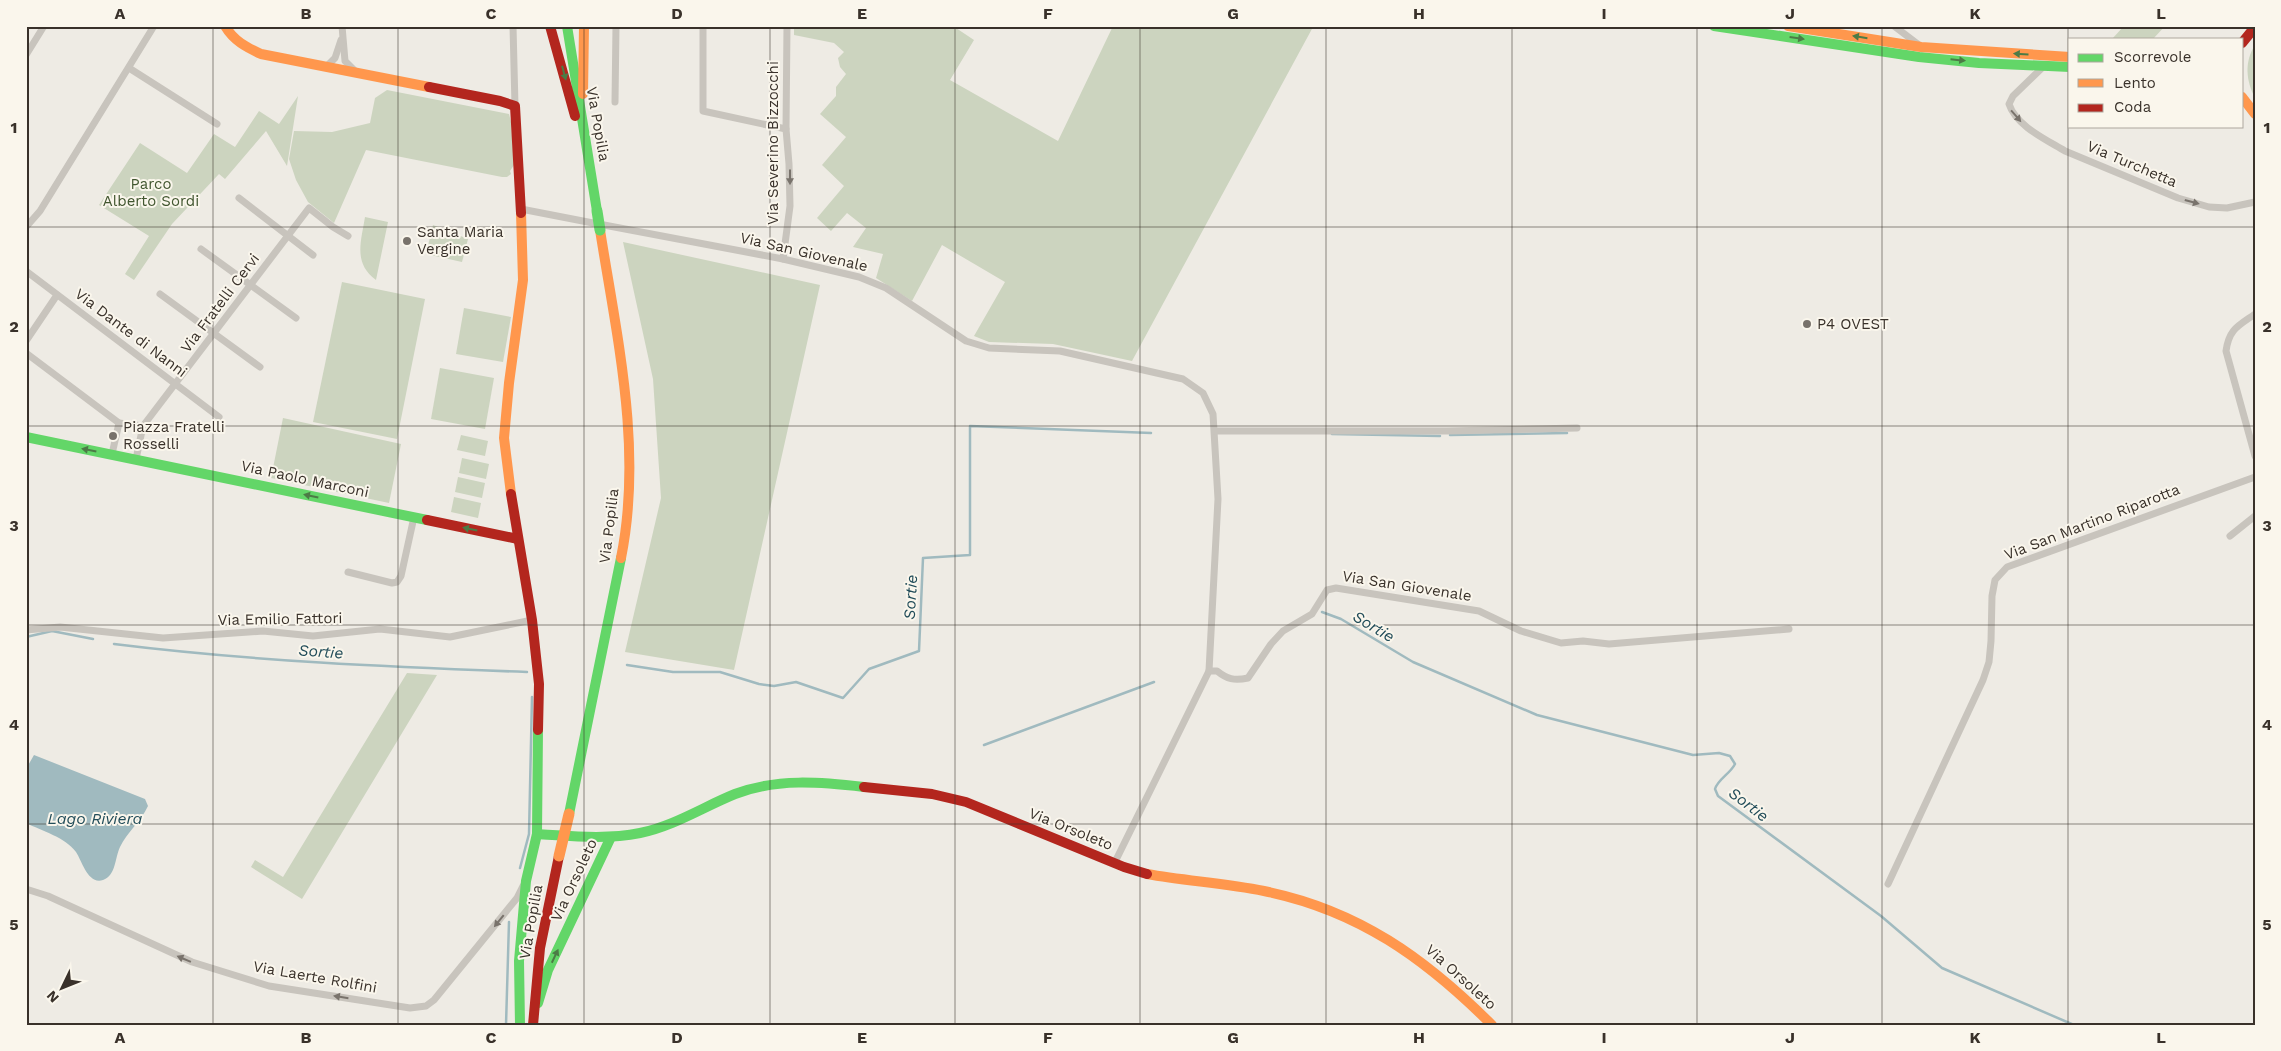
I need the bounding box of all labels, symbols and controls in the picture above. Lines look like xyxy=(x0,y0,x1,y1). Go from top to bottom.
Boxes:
text: A xyxy=(115,4,126,23)
text: B xyxy=(301,4,312,23)
text: C xyxy=(486,4,497,23)
text: D xyxy=(671,4,683,23)
text: E xyxy=(857,4,867,23)
text: F xyxy=(1043,4,1053,23)
text: G xyxy=(1227,4,1239,23)
text: H xyxy=(1413,4,1425,23)
text: I xyxy=(1601,4,1607,23)
text: J xyxy=(1785,4,1795,23)
text: K xyxy=(1969,4,1981,23)
text: L xyxy=(2156,4,2166,23)
one-way arrow xyxy=(1851,33,1867,41)
one-way arrow xyxy=(1790,35,1806,43)
legend xyxy=(2068,38,2244,128)
text: Scorrevole xyxy=(2114,48,2192,66)
one-way arrow xyxy=(2013,50,2029,58)
one-way arrow xyxy=(1950,57,1966,65)
street label: Via Severino Bizzocchi xyxy=(764,61,782,225)
one-way arrow xyxy=(560,66,568,81)
text: Lento xyxy=(2114,74,2156,92)
street label: Via Popilia xyxy=(583,85,614,163)
text: Coda xyxy=(2114,98,2152,116)
one-way arrow xyxy=(2011,109,2022,122)
text: 1 xyxy=(11,118,17,137)
text: 1 xyxy=(2264,118,2270,137)
street label: Via Turchetta xyxy=(2084,137,2180,191)
one-way arrow xyxy=(786,170,794,186)
park label: Parco Alberto Sordi xyxy=(103,175,199,210)
one-way arrow xyxy=(2184,198,2199,206)
place label: Santa Maria Vergine xyxy=(417,223,504,258)
street label: Via San Giovenale xyxy=(738,229,870,275)
marker: Santa Maria Vergine xyxy=(401,235,413,247)
street label: Via Fratelli Cervi xyxy=(177,250,263,356)
street label: Via Dante di Nanni xyxy=(71,285,191,381)
place label: P4 OVEST xyxy=(1817,315,1889,333)
text: 2 xyxy=(9,317,19,336)
text: 2 xyxy=(2262,317,2272,336)
marker: P4 OVEST xyxy=(1801,318,1813,330)
place label: Piazza Fratelli Rosselli xyxy=(123,418,225,453)
marker: Piazza Fratelli Rosselli xyxy=(107,430,119,442)
one-way arrow xyxy=(80,445,96,453)
street label: Via Paolo Marconi xyxy=(240,457,370,501)
street label: Via San Martino Riparotta xyxy=(2002,480,2183,564)
street label: Via Popilia xyxy=(595,487,623,565)
one-way arrow xyxy=(304,492,319,500)
text: 3 xyxy=(9,516,19,535)
text: 3 xyxy=(2262,516,2272,535)
one-way arrow xyxy=(463,525,478,533)
street label: Via San Giovenale xyxy=(1341,567,1473,605)
water label: Sortie xyxy=(900,574,921,620)
water label: Sortie xyxy=(1349,607,1398,646)
street label: Via Emilio Fattori xyxy=(217,609,343,629)
water label: Sortie xyxy=(298,640,344,663)
text: 4 xyxy=(9,715,19,734)
text: 4 xyxy=(2262,715,2272,734)
water label: Sortie xyxy=(1725,783,1772,826)
street label: Via Orsoleto xyxy=(1026,804,1116,854)
water label: Lago Riviera xyxy=(48,809,143,828)
street label: Via Orsoleto xyxy=(547,836,601,924)
street label: Via Popilia xyxy=(516,883,547,961)
one-way arrow xyxy=(493,914,504,927)
text: 5 xyxy=(9,915,19,934)
text: 5 xyxy=(2262,915,2272,934)
street label: Via Orsoleto xyxy=(1422,940,1500,1014)
one-way arrow xyxy=(551,949,559,963)
one-way arrow xyxy=(177,954,191,962)
street label: Via Laerte Rolfini xyxy=(252,957,378,997)
north arrow xyxy=(38,964,88,1014)
text: N xyxy=(43,988,62,1006)
one-way arrow xyxy=(333,993,349,1001)
text: A xyxy=(115,1028,126,1047)
text: B xyxy=(301,1028,312,1047)
text: C xyxy=(486,1028,497,1047)
text: D xyxy=(671,1028,683,1047)
text: E xyxy=(857,1028,867,1047)
text: F xyxy=(1043,1028,1053,1047)
text: G xyxy=(1227,1028,1239,1047)
text: H xyxy=(1413,1028,1425,1047)
text: I xyxy=(1601,1028,1607,1047)
text: J xyxy=(1785,1028,1795,1047)
text: K xyxy=(1969,1028,1981,1047)
text: L xyxy=(2156,1028,2166,1047)

